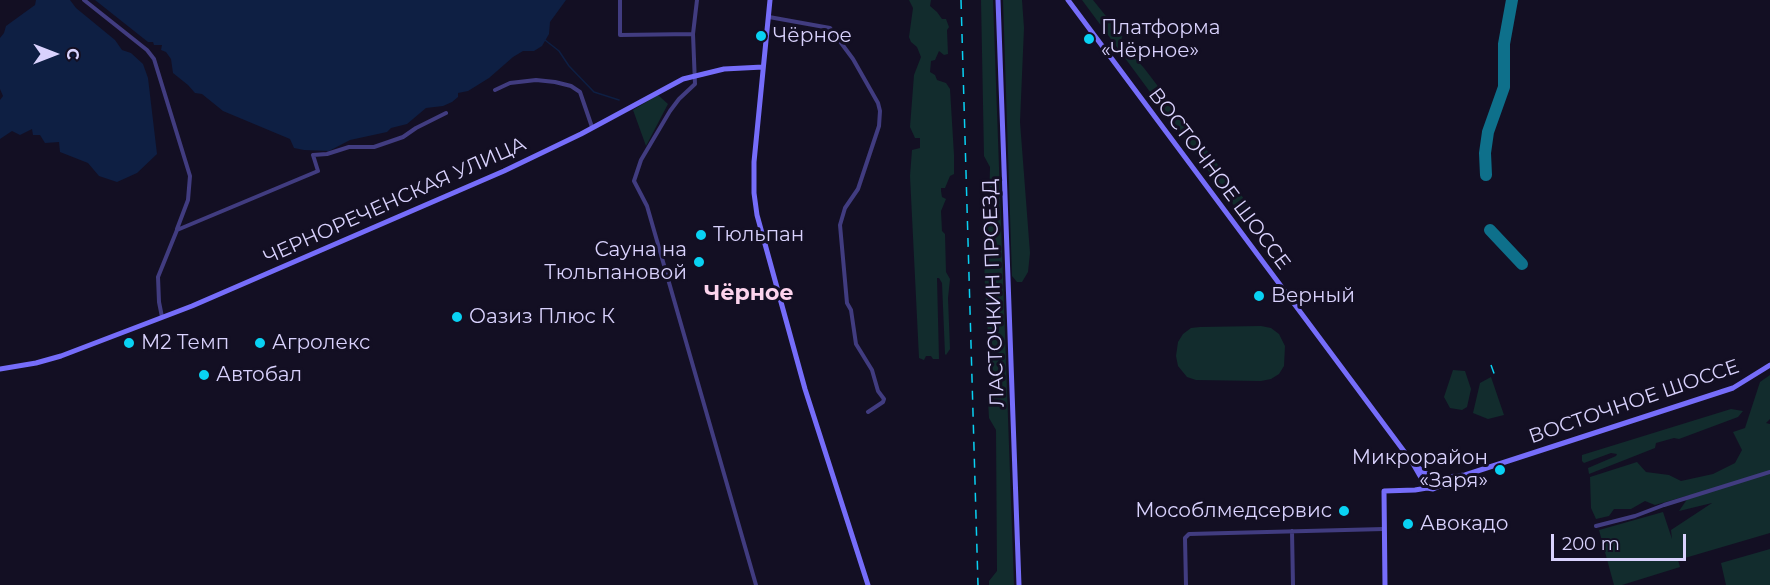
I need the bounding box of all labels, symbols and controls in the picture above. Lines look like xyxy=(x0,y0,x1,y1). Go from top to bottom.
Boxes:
place label: Платформа «Чёрное» xyxy=(1101,16,1220,63)
north arrow xyxy=(24,24,84,84)
place label: Чёрное xyxy=(773,24,852,48)
marker: Чёрное xyxy=(754,29,768,43)
marker: Платформа «Чёрное» xyxy=(1082,32,1096,46)
text: С xyxy=(63,48,82,60)
street label: ВОСТОЧНОЕ ШОССЕ xyxy=(1143,84,1295,274)
street label: ЧЕРНОРЕЧЕНСКАЯ УЛИЦА xyxy=(260,132,530,270)
street label: ЛАСТОЧКИН ПРОЕЗД xyxy=(978,178,1010,408)
place label: Тюльпан xyxy=(713,223,804,247)
marker: Тюльпан xyxy=(694,228,708,242)
place label: Сауна на Тюльпановой xyxy=(544,238,687,285)
marker: Сауна на Тюльпановой xyxy=(692,255,706,269)
district label: Чёрное xyxy=(704,281,794,307)
place label: Верный xyxy=(1271,284,1355,308)
marker: Верный xyxy=(1252,289,1266,303)
place label: Оазиз Плюс К xyxy=(469,305,615,329)
marker: Оазиз Плюс К xyxy=(450,310,464,324)
place label: М2 Темп xyxy=(141,331,229,355)
place label: Агролекс xyxy=(272,331,370,355)
marker: М2 Темп xyxy=(122,336,136,350)
marker: Агролекс xyxy=(253,336,267,350)
street label: ВОСТОЧНОЕ ШОССЕ xyxy=(1526,355,1742,449)
place label: Автобал xyxy=(216,363,302,387)
marker: Автобал xyxy=(197,368,211,382)
place label: Микрорайон «Заря» xyxy=(1352,446,1488,493)
marker: Микрорайон «Заря» xyxy=(1493,463,1507,477)
place label: Мособлмедсервис xyxy=(1135,499,1332,523)
marker: Мособлмедсервис xyxy=(1337,504,1351,518)
place label: Авокадо xyxy=(1420,512,1509,536)
marker: Авокадо xyxy=(1401,517,1415,531)
scale bar xyxy=(1554,522,1689,560)
text: 200 m xyxy=(1562,533,1620,555)

